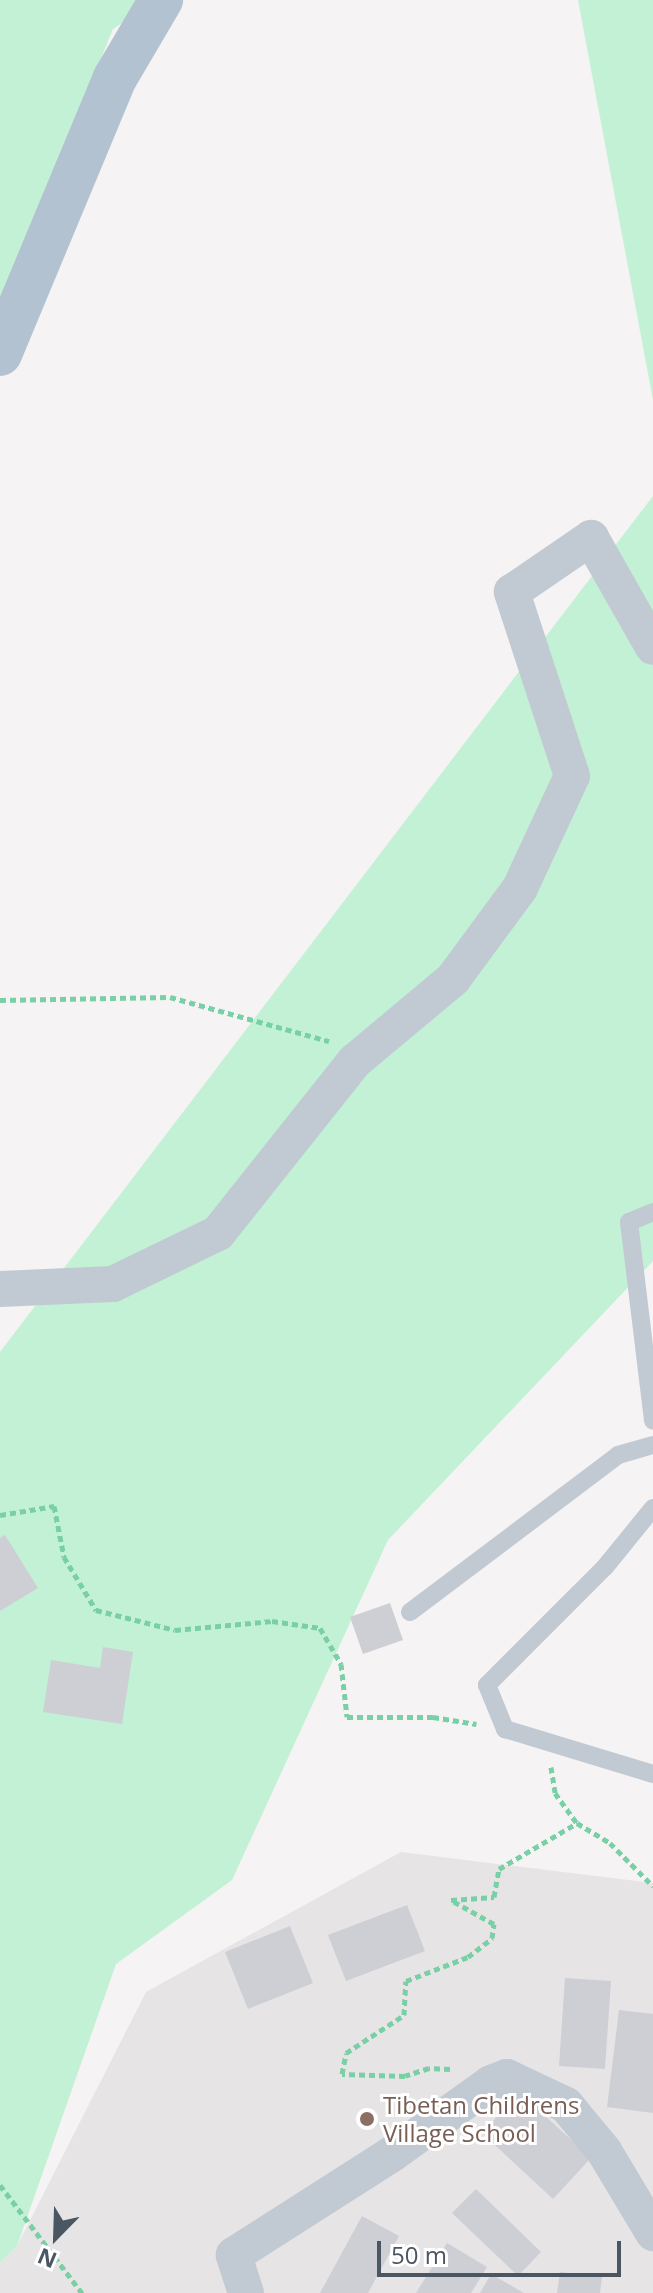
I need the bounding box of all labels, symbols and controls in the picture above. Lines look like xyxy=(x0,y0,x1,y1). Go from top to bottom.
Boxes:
place label: Tibetan Childrens Village School xyxy=(383,2091,579,2147)
marker: Tibetan Childrens Village School xyxy=(358,2110,376,2128)
north arrow xyxy=(16,2197,96,2277)
scale bar xyxy=(381,2225,625,2275)
text: 50 m xyxy=(391,2238,447,2271)
text: N xyxy=(33,2242,61,2276)

